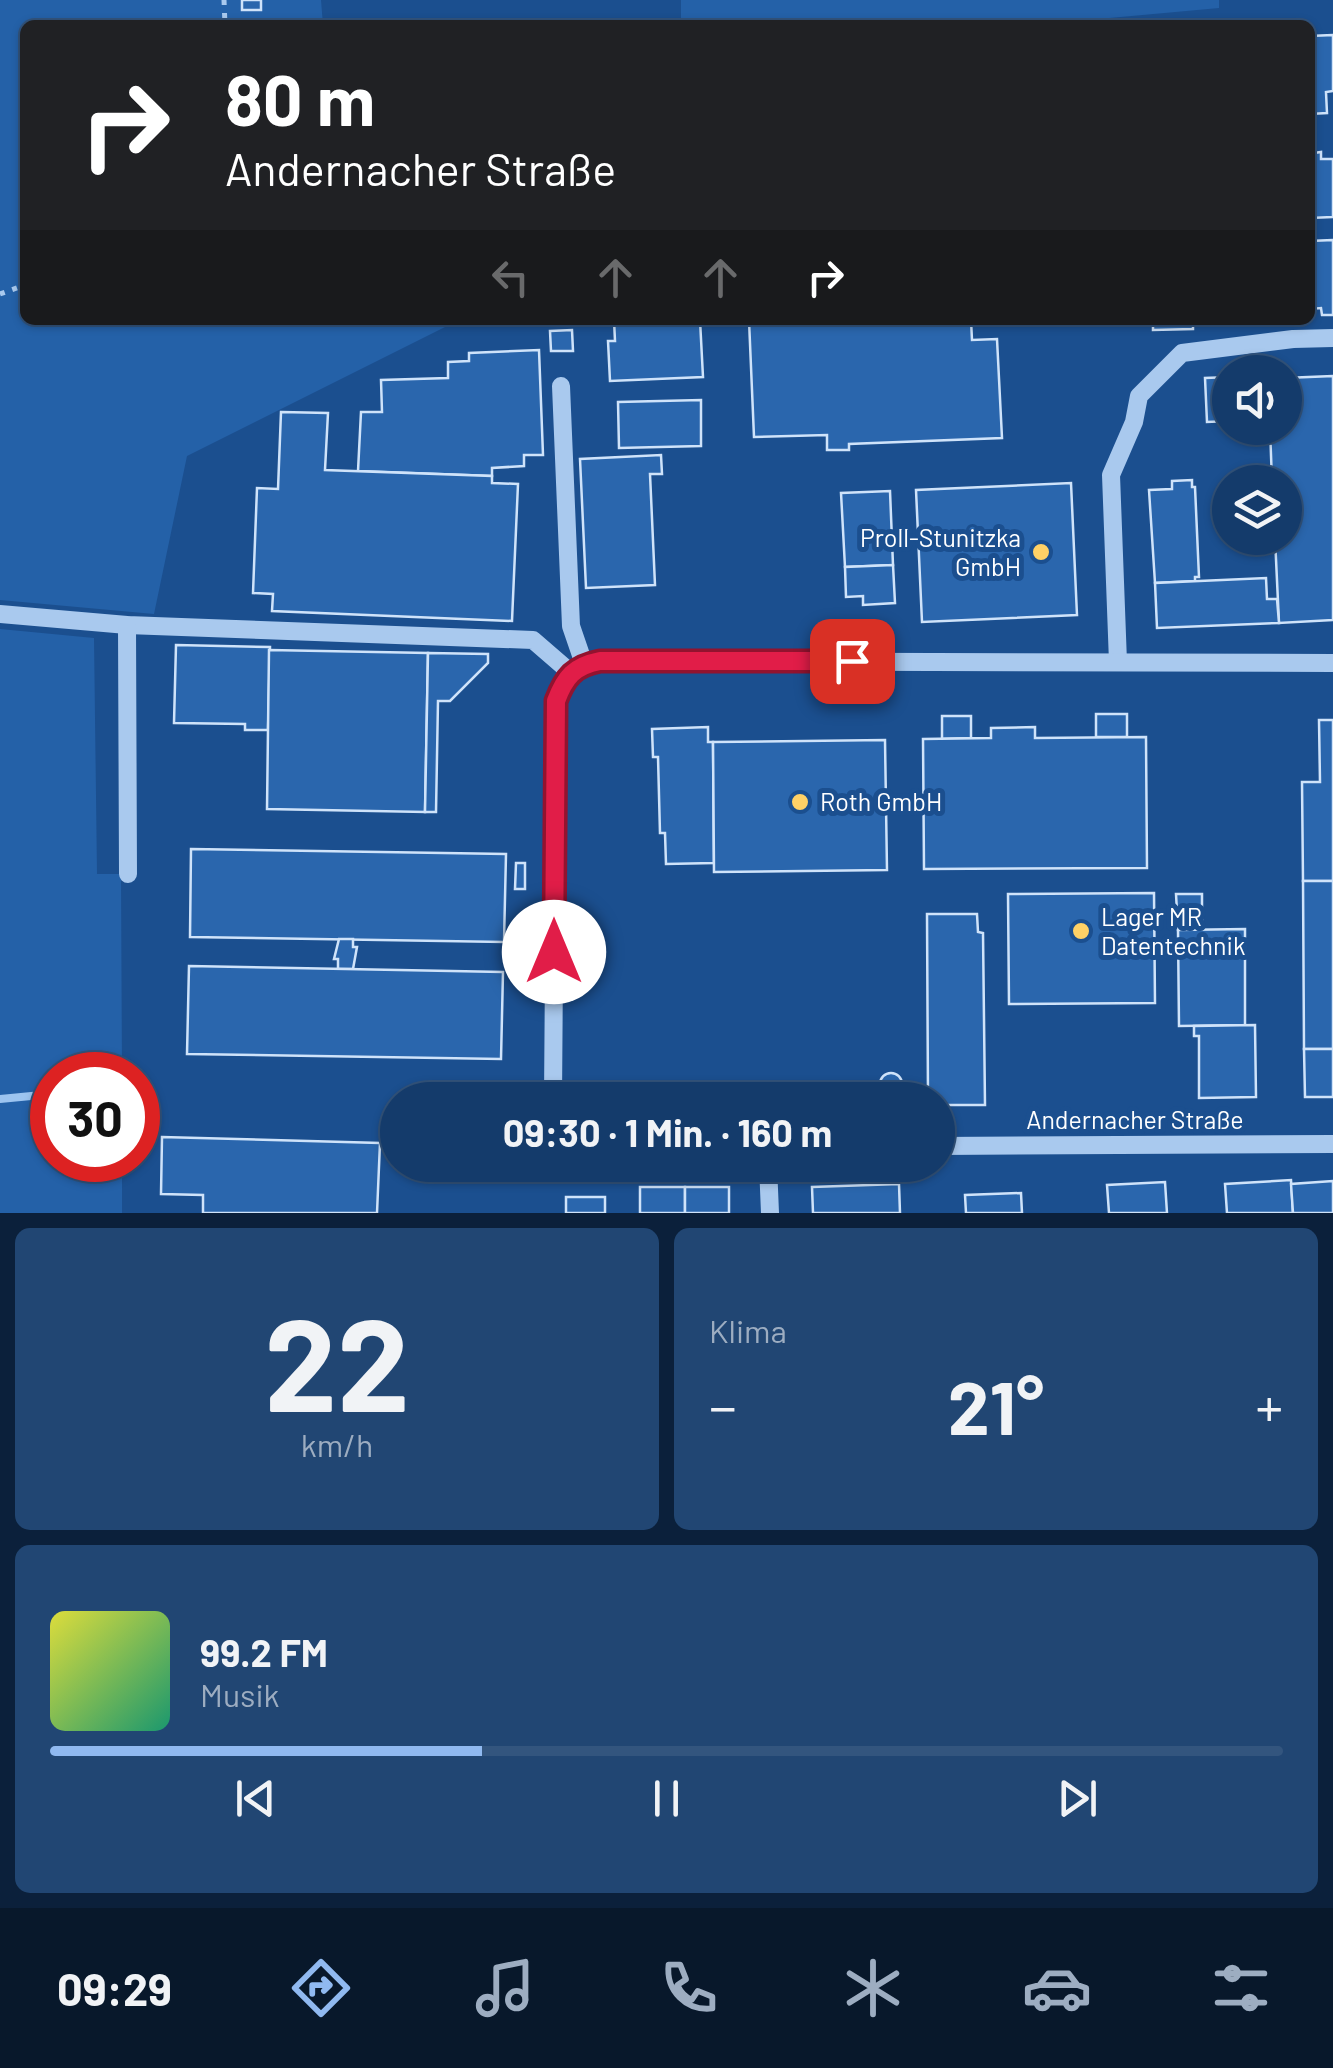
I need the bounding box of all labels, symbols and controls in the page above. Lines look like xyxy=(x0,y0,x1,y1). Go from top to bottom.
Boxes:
text: 80 m xyxy=(225,56,375,140)
icon: right xyxy=(60,60,190,190)
text: Andernacher Straße xyxy=(225,141,616,195)
icon: left xyxy=(483,250,538,305)
icon: ahead xyxy=(588,250,643,305)
icon: ahead xyxy=(693,250,748,305)
icon: right xyxy=(798,250,853,305)
map controls xyxy=(1212,355,1302,555)
button: sound xyxy=(1212,355,1302,445)
button: layers xyxy=(1212,465,1302,555)
place label: Proll-Stunitzka GmbH xyxy=(860,522,1021,581)
marker: Proll-Stunitzka GmbH xyxy=(1030,541,1052,563)
pin xyxy=(810,619,895,704)
icon: arrive xyxy=(825,634,880,689)
place label: Roth GmbH xyxy=(820,786,942,816)
marker: Roth GmbH xyxy=(789,791,811,813)
position arrow xyxy=(502,900,606,1004)
place label: Lager MR Datentechnik xyxy=(1101,901,1245,960)
marker: Lager MR Datentechnik xyxy=(1070,920,1092,942)
speed limit sign: 30 xyxy=(30,1052,160,1182)
street label: Andernacher Straße xyxy=(1026,1104,1244,1134)
text: 09:30 · 1 Min. · 160 m xyxy=(503,1109,832,1155)
text: 22 xyxy=(264,1282,410,1438)
text: Klima xyxy=(709,1311,787,1349)
text: 21° xyxy=(948,1360,1044,1450)
text: − xyxy=(709,1372,737,1438)
text: + xyxy=(1255,1372,1283,1438)
text: km/h xyxy=(301,1425,373,1463)
text: 99.2 FM xyxy=(200,1629,328,1675)
text: Musik xyxy=(200,1675,280,1713)
icon: previous xyxy=(228,1771,283,1826)
icon: pause xyxy=(639,1771,694,1826)
icon: next xyxy=(1050,1771,1105,1826)
icon: directions xyxy=(286,1953,356,2023)
icon: music xyxy=(470,1953,540,2023)
icon: phone xyxy=(654,1953,724,2023)
icon: climate xyxy=(838,1953,908,2023)
icon: car xyxy=(1022,1953,1092,2023)
icon: filters xyxy=(1206,1953,1276,2023)
text: 09:29 xyxy=(57,1961,172,2015)

